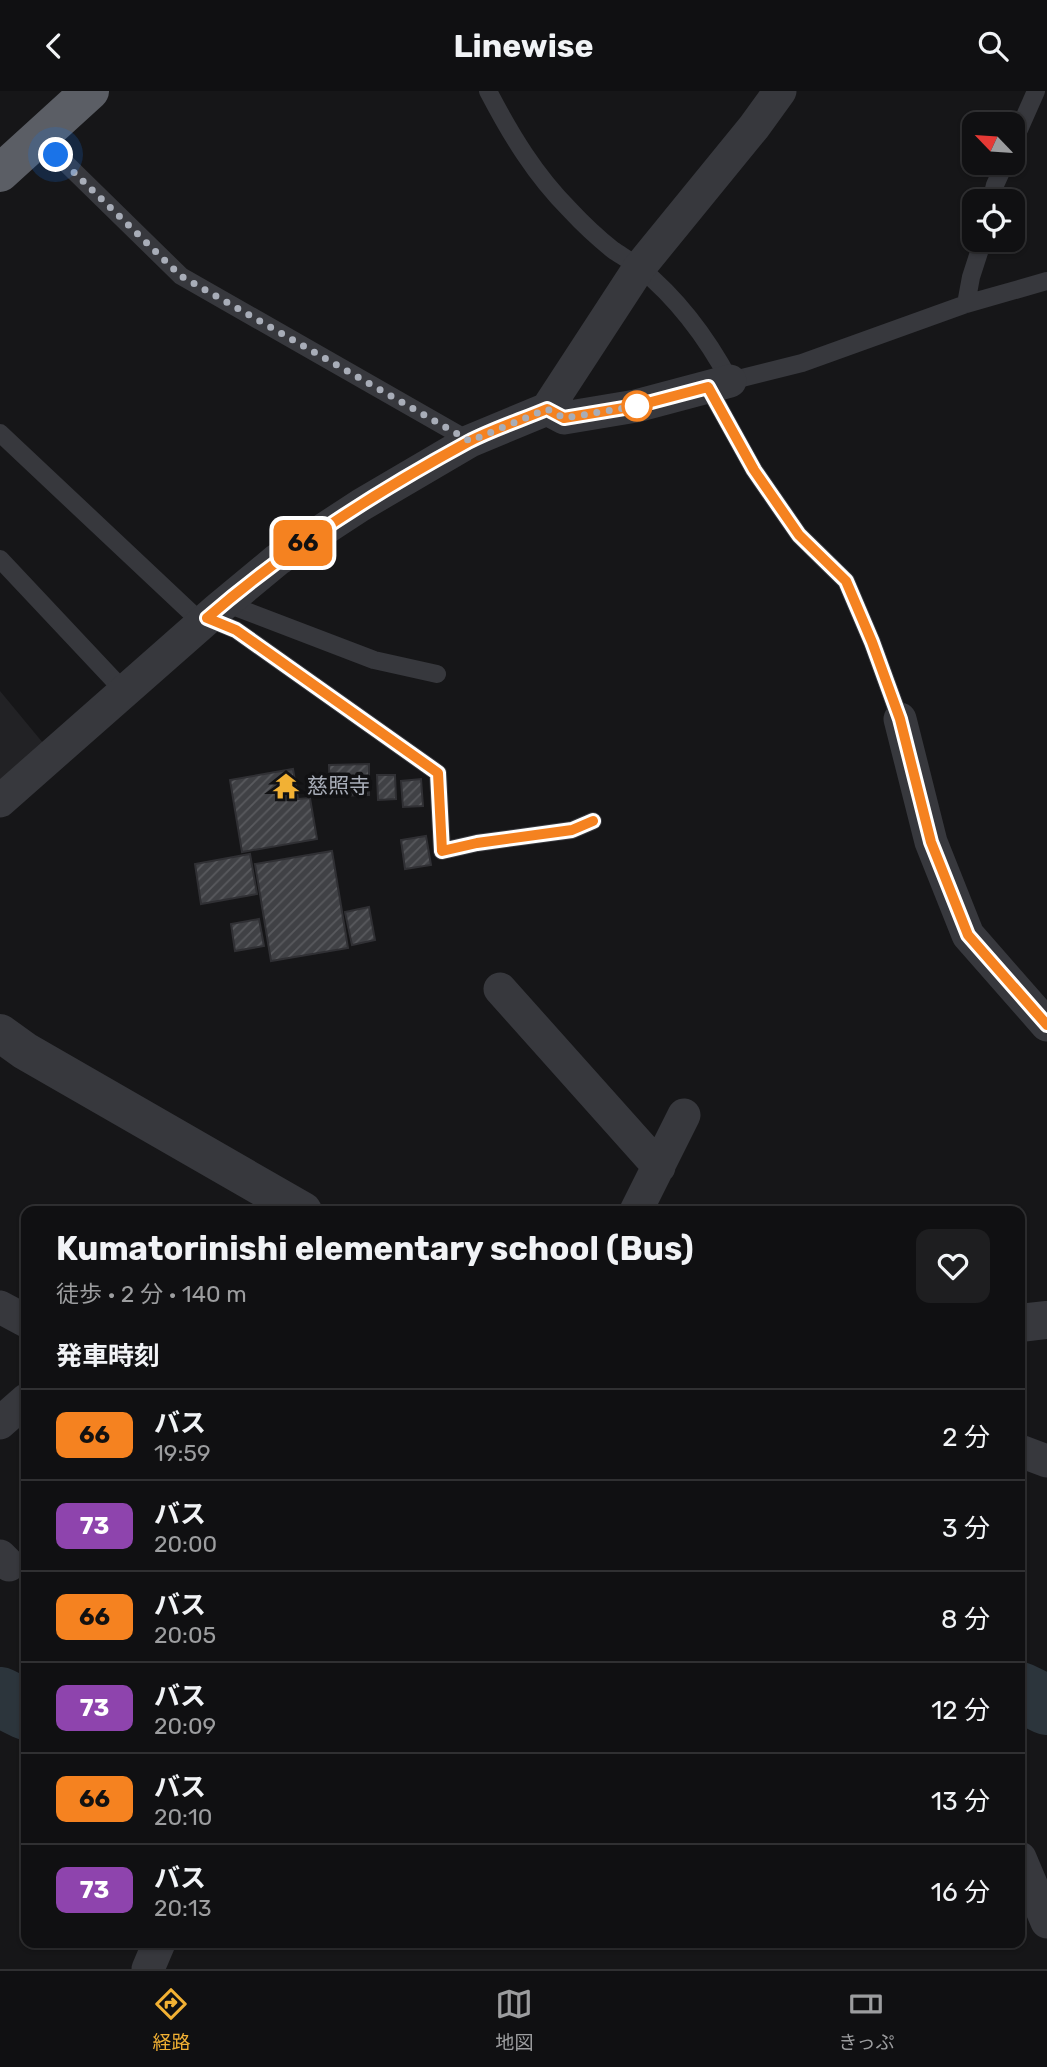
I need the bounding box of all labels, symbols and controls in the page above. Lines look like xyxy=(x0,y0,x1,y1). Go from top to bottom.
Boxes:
icon: back xyxy=(35,27,73,65)
text: Linewise xyxy=(454,27,594,65)
icon: search xyxy=(974,27,1012,65)
north arrow xyxy=(962,112,1026,175)
map controls xyxy=(962,112,1025,252)
your location xyxy=(38,137,73,172)
button: locate xyxy=(962,189,1025,252)
unlabelled marker xyxy=(622,391,652,421)
line badge: 66 xyxy=(272,520,334,566)
text: 66 xyxy=(287,529,319,557)
temple icon: 慈照寺 xyxy=(271,771,301,801)
place label: 慈照寺 xyxy=(307,773,370,798)
text: Kumatorinishi elementary school (Bus) xyxy=(56,1229,694,1268)
button: heart xyxy=(916,1229,990,1303)
text: 徒歩 · 2 分 · 140 m xyxy=(56,1280,247,1308)
text: 発車時刻 xyxy=(56,1341,160,1372)
text: バス xyxy=(154,1408,206,1439)
text: 66 xyxy=(79,1421,110,1449)
text: 2 分 xyxy=(942,1422,990,1453)
text: 19:59 xyxy=(154,1439,211,1467)
text: バス xyxy=(154,1499,206,1530)
text: 73 xyxy=(80,1512,109,1540)
text: 3 分 xyxy=(942,1513,990,1544)
text: 20:00 xyxy=(154,1530,217,1558)
text: バス xyxy=(154,1590,206,1621)
text: 66 xyxy=(79,1603,110,1631)
text: 8 分 xyxy=(941,1604,990,1635)
text: 20:05 xyxy=(154,1621,216,1649)
text: バス xyxy=(154,1681,206,1712)
text: 73 xyxy=(80,1694,109,1722)
text: 12 分 xyxy=(931,1695,990,1726)
text: 20:09 xyxy=(154,1712,216,1740)
text: バス xyxy=(154,1772,206,1803)
text: 66 xyxy=(79,1785,110,1813)
text: 13 分 xyxy=(931,1786,990,1817)
text: 20:10 xyxy=(154,1803,212,1831)
text: バス xyxy=(154,1863,206,1894)
text: 73 xyxy=(80,1876,109,1904)
text: 16 分 xyxy=(931,1877,990,1908)
text: 20:13 xyxy=(154,1894,212,1922)
tab: 経路 xyxy=(152,1985,190,2054)
tab: 地図 xyxy=(495,1985,533,2054)
tab: きっぷ xyxy=(838,1985,895,2054)

